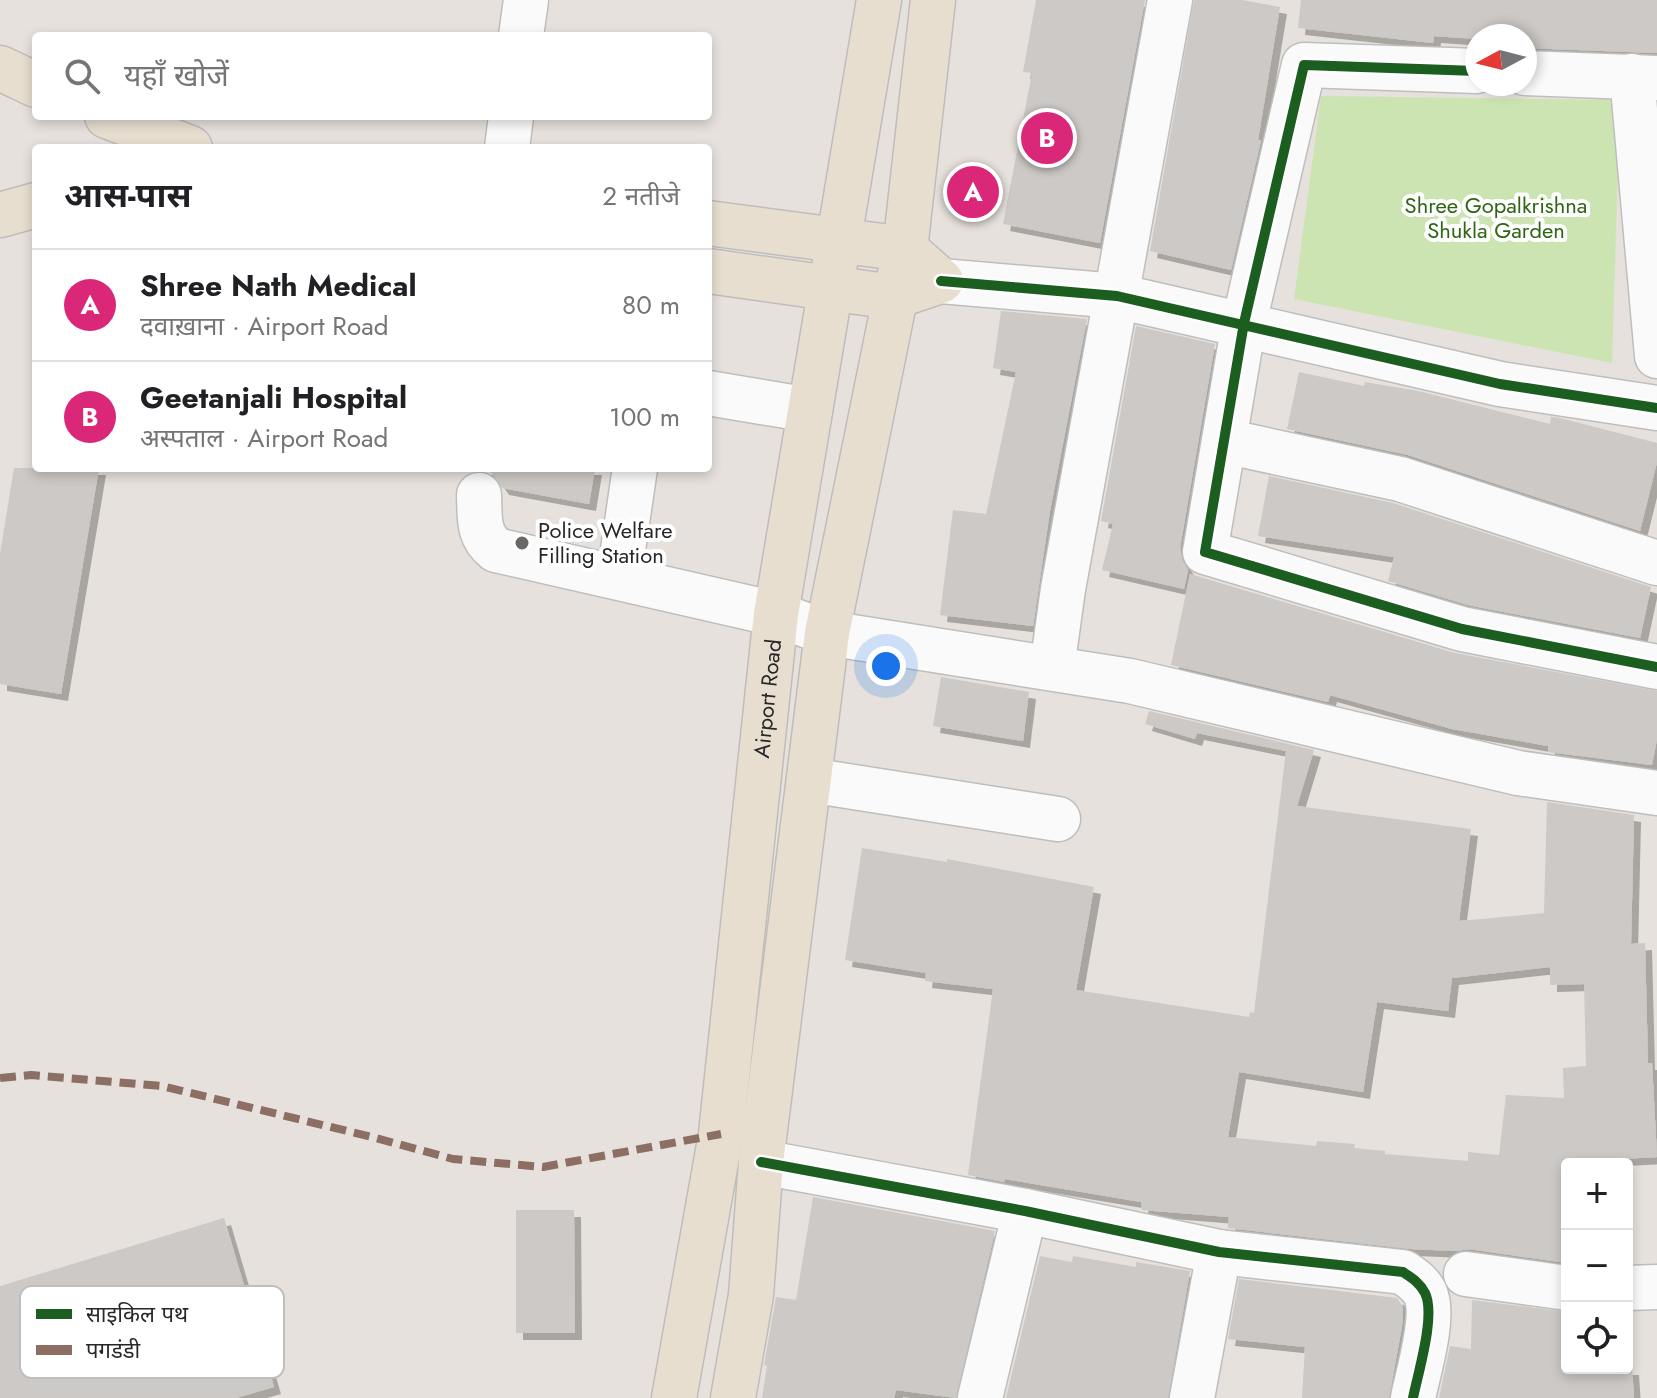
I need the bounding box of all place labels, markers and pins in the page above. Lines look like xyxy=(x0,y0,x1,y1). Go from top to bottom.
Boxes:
pin: B xyxy=(1021,108,1073,168)
pin: A xyxy=(947,162,999,222)
place label: Police Welfare Filling Station xyxy=(538,514,672,571)
marker: Police Welfare Filling Station xyxy=(513,534,531,552)

